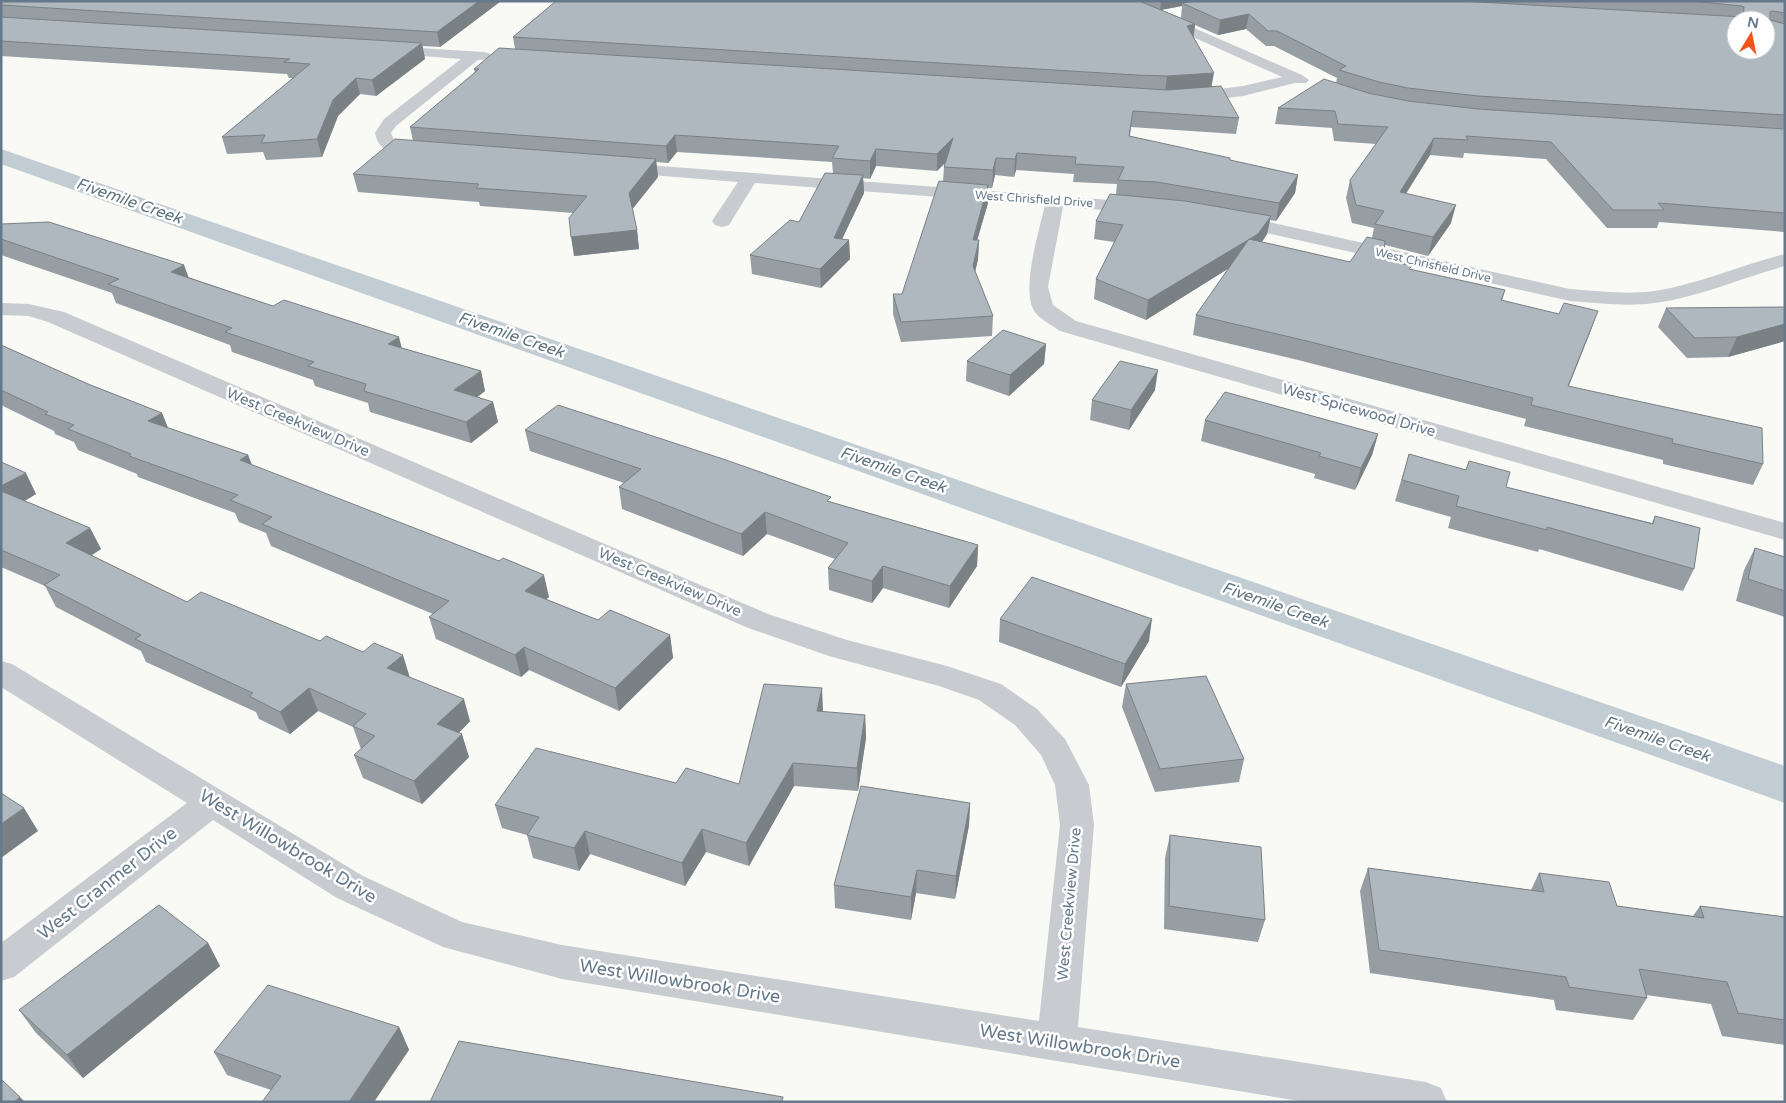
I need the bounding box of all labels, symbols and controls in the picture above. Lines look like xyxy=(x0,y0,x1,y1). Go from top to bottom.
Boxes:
north arrow xyxy=(1726,10,1776,60)
text: N xyxy=(1746,13,1760,32)
water label: Fivemile Creek xyxy=(73,174,186,229)
street label: West Chrisfield Drive xyxy=(974,188,1094,210)
street label: West Chrisfield Drive xyxy=(1374,245,1492,285)
water label: Fivemile Creek xyxy=(455,308,568,363)
street label: West Spicewood Drive xyxy=(1280,379,1438,441)
street label: West Creekview Drive xyxy=(224,384,372,460)
water label: Fivemile Creek xyxy=(837,443,950,498)
street label: West Creekview Drive xyxy=(596,544,744,620)
water label: Fivemile Creek xyxy=(1219,578,1332,633)
water label: Fivemile Creek xyxy=(1601,712,1714,767)
street label: West Willowbrook Drive xyxy=(195,784,381,908)
street label: West Cranmer Drive xyxy=(33,822,181,944)
street label: West Creekview Drive xyxy=(1053,827,1085,981)
street label: West Willowbrook Drive xyxy=(578,954,782,1008)
street label: West Willowbrook Drive xyxy=(978,1019,1182,1073)

